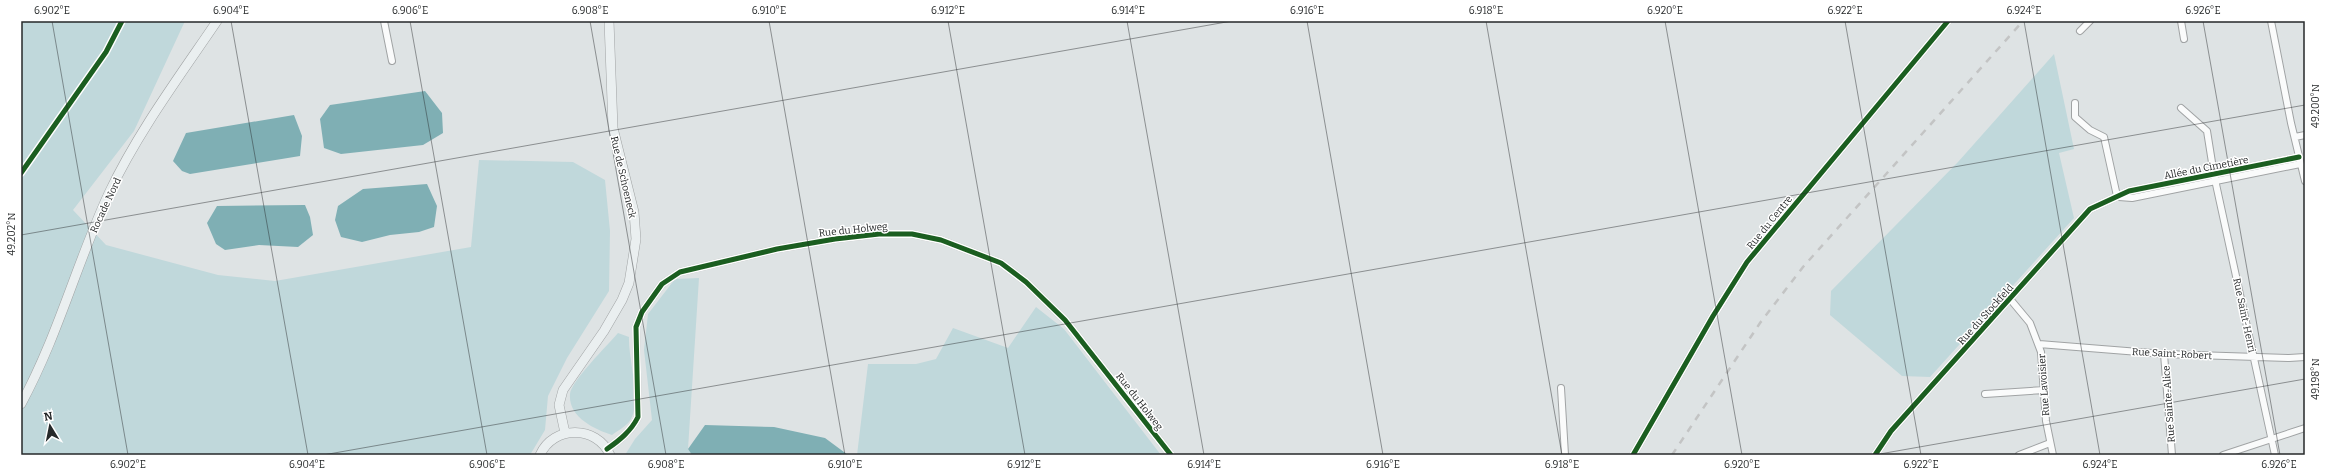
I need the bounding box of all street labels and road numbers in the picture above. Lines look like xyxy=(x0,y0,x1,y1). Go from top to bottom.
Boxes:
street label: Rue de Schoeneck xyxy=(608,135,638,220)
street label: Allée du Cimetière xyxy=(2163,154,2249,182)
street label: Rocade Nord xyxy=(88,176,124,235)
street label: Rue du Centre xyxy=(1745,193,1795,252)
street label: Rue du Holweg xyxy=(818,220,889,240)
street label: Rue Saint-Henri xyxy=(2230,277,2258,353)
street label: Rue du Stockfeld xyxy=(1955,282,2016,347)
street label: Rue Saint-Robert xyxy=(2132,346,2213,362)
street label: Rue Lavoisier xyxy=(2036,353,2052,416)
street label: Rue Sainte-Alice xyxy=(2160,365,2178,443)
street label: Rue du Holweg xyxy=(1113,371,1166,433)

